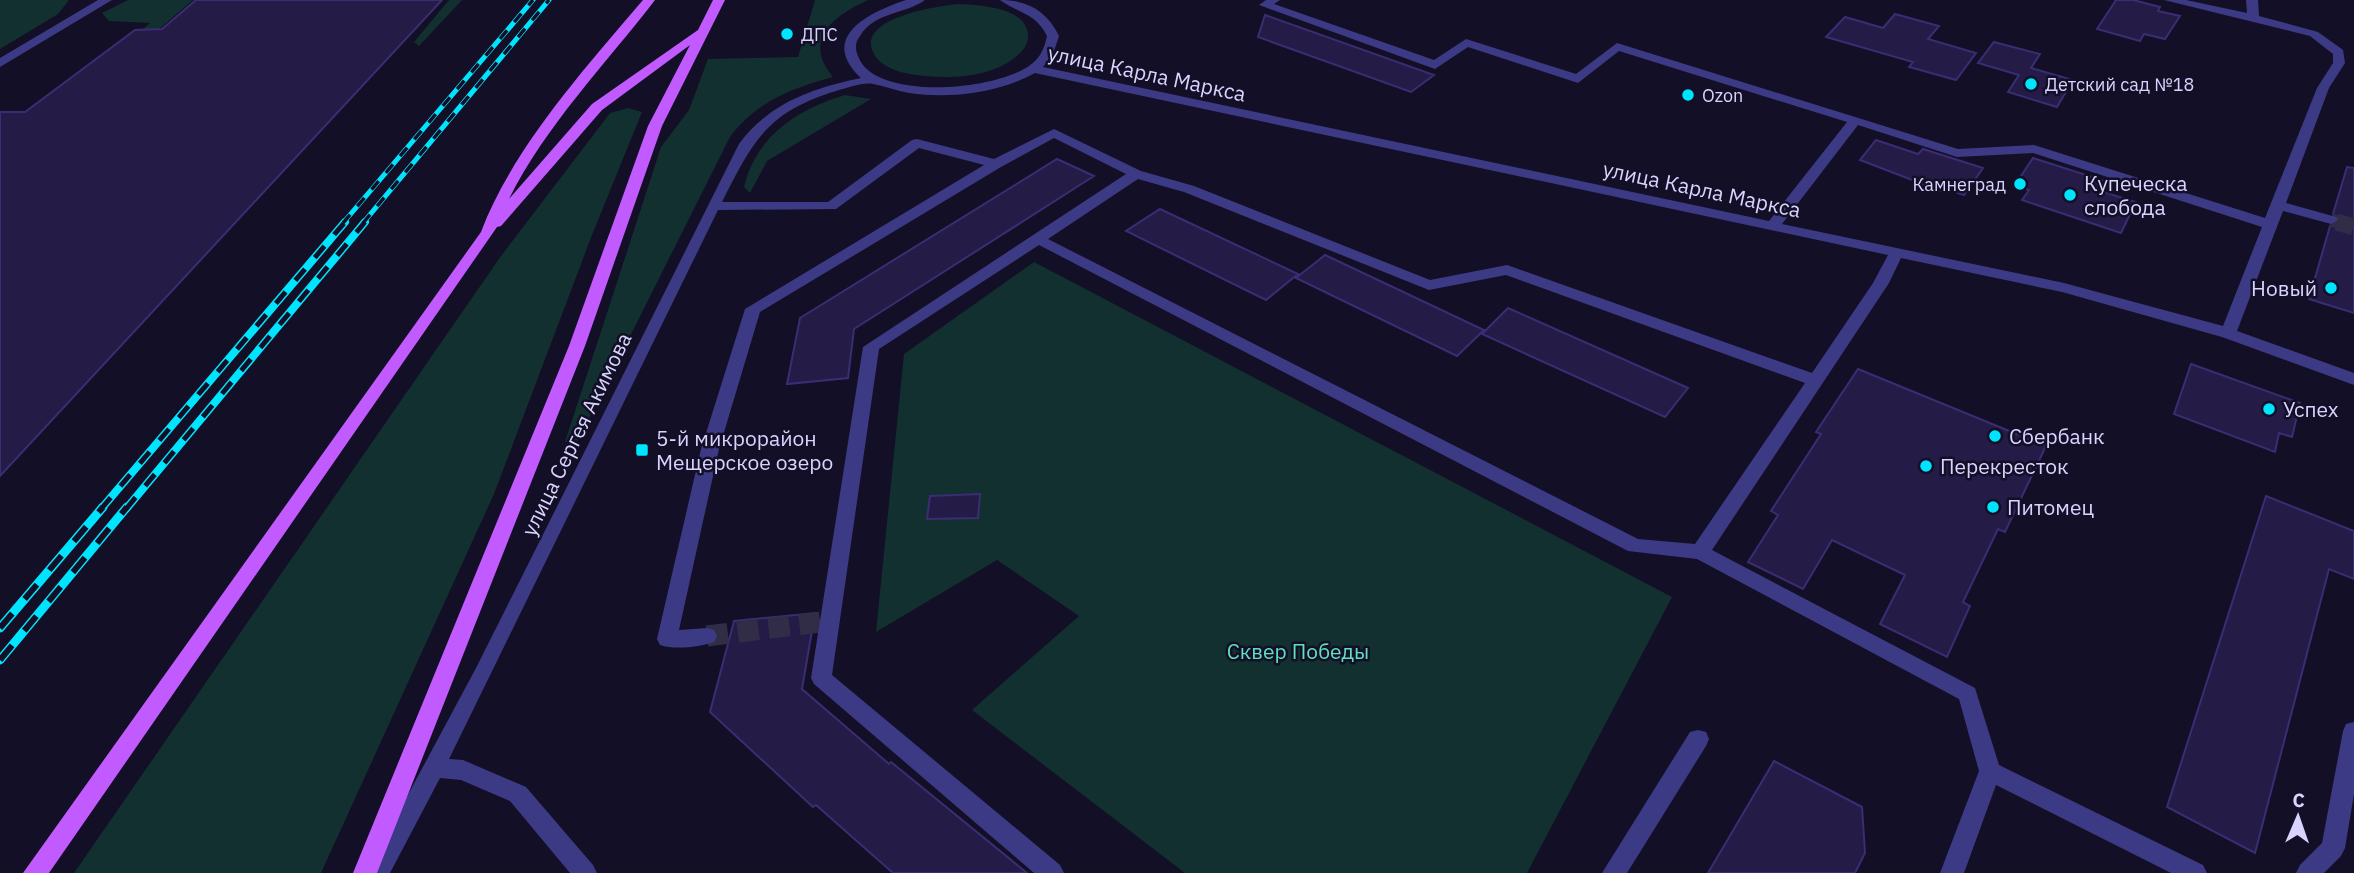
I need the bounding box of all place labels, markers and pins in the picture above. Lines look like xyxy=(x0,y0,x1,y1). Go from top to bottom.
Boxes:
place label: ДПС xyxy=(801,23,838,46)
marker: ДПС xyxy=(779,26,795,42)
place label: Детский сад №18 xyxy=(2045,73,2194,96)
marker: Детский сад №18 xyxy=(2023,76,2039,92)
place label: Ozon xyxy=(1702,84,1743,107)
marker: Ozon xyxy=(1680,87,1696,103)
place label: Купеческа слобода xyxy=(2084,169,2187,221)
place label: Камнеград xyxy=(1913,173,2006,196)
marker: Камнеград xyxy=(2012,176,2028,192)
marker: Купеческа слобода xyxy=(2062,187,2078,203)
place label: Новый xyxy=(2251,274,2317,302)
marker: Новый xyxy=(2323,280,2339,296)
place label: Успех xyxy=(2283,395,2339,423)
marker: Успех xyxy=(2261,401,2277,417)
place label: Сбербанк xyxy=(2009,422,2105,450)
place label: 5-й микрорайон Мещерское озеро xyxy=(656,424,833,476)
marker: Сбербанк xyxy=(1987,428,2003,444)
marker: 5-й микрорайон Мещерское озеро xyxy=(634,442,650,458)
place label: Перекресток xyxy=(1940,452,2069,480)
marker: Перекресток xyxy=(1918,458,1934,474)
place label: Питомец xyxy=(2007,493,2094,521)
marker: Питомец xyxy=(1985,499,2001,515)

